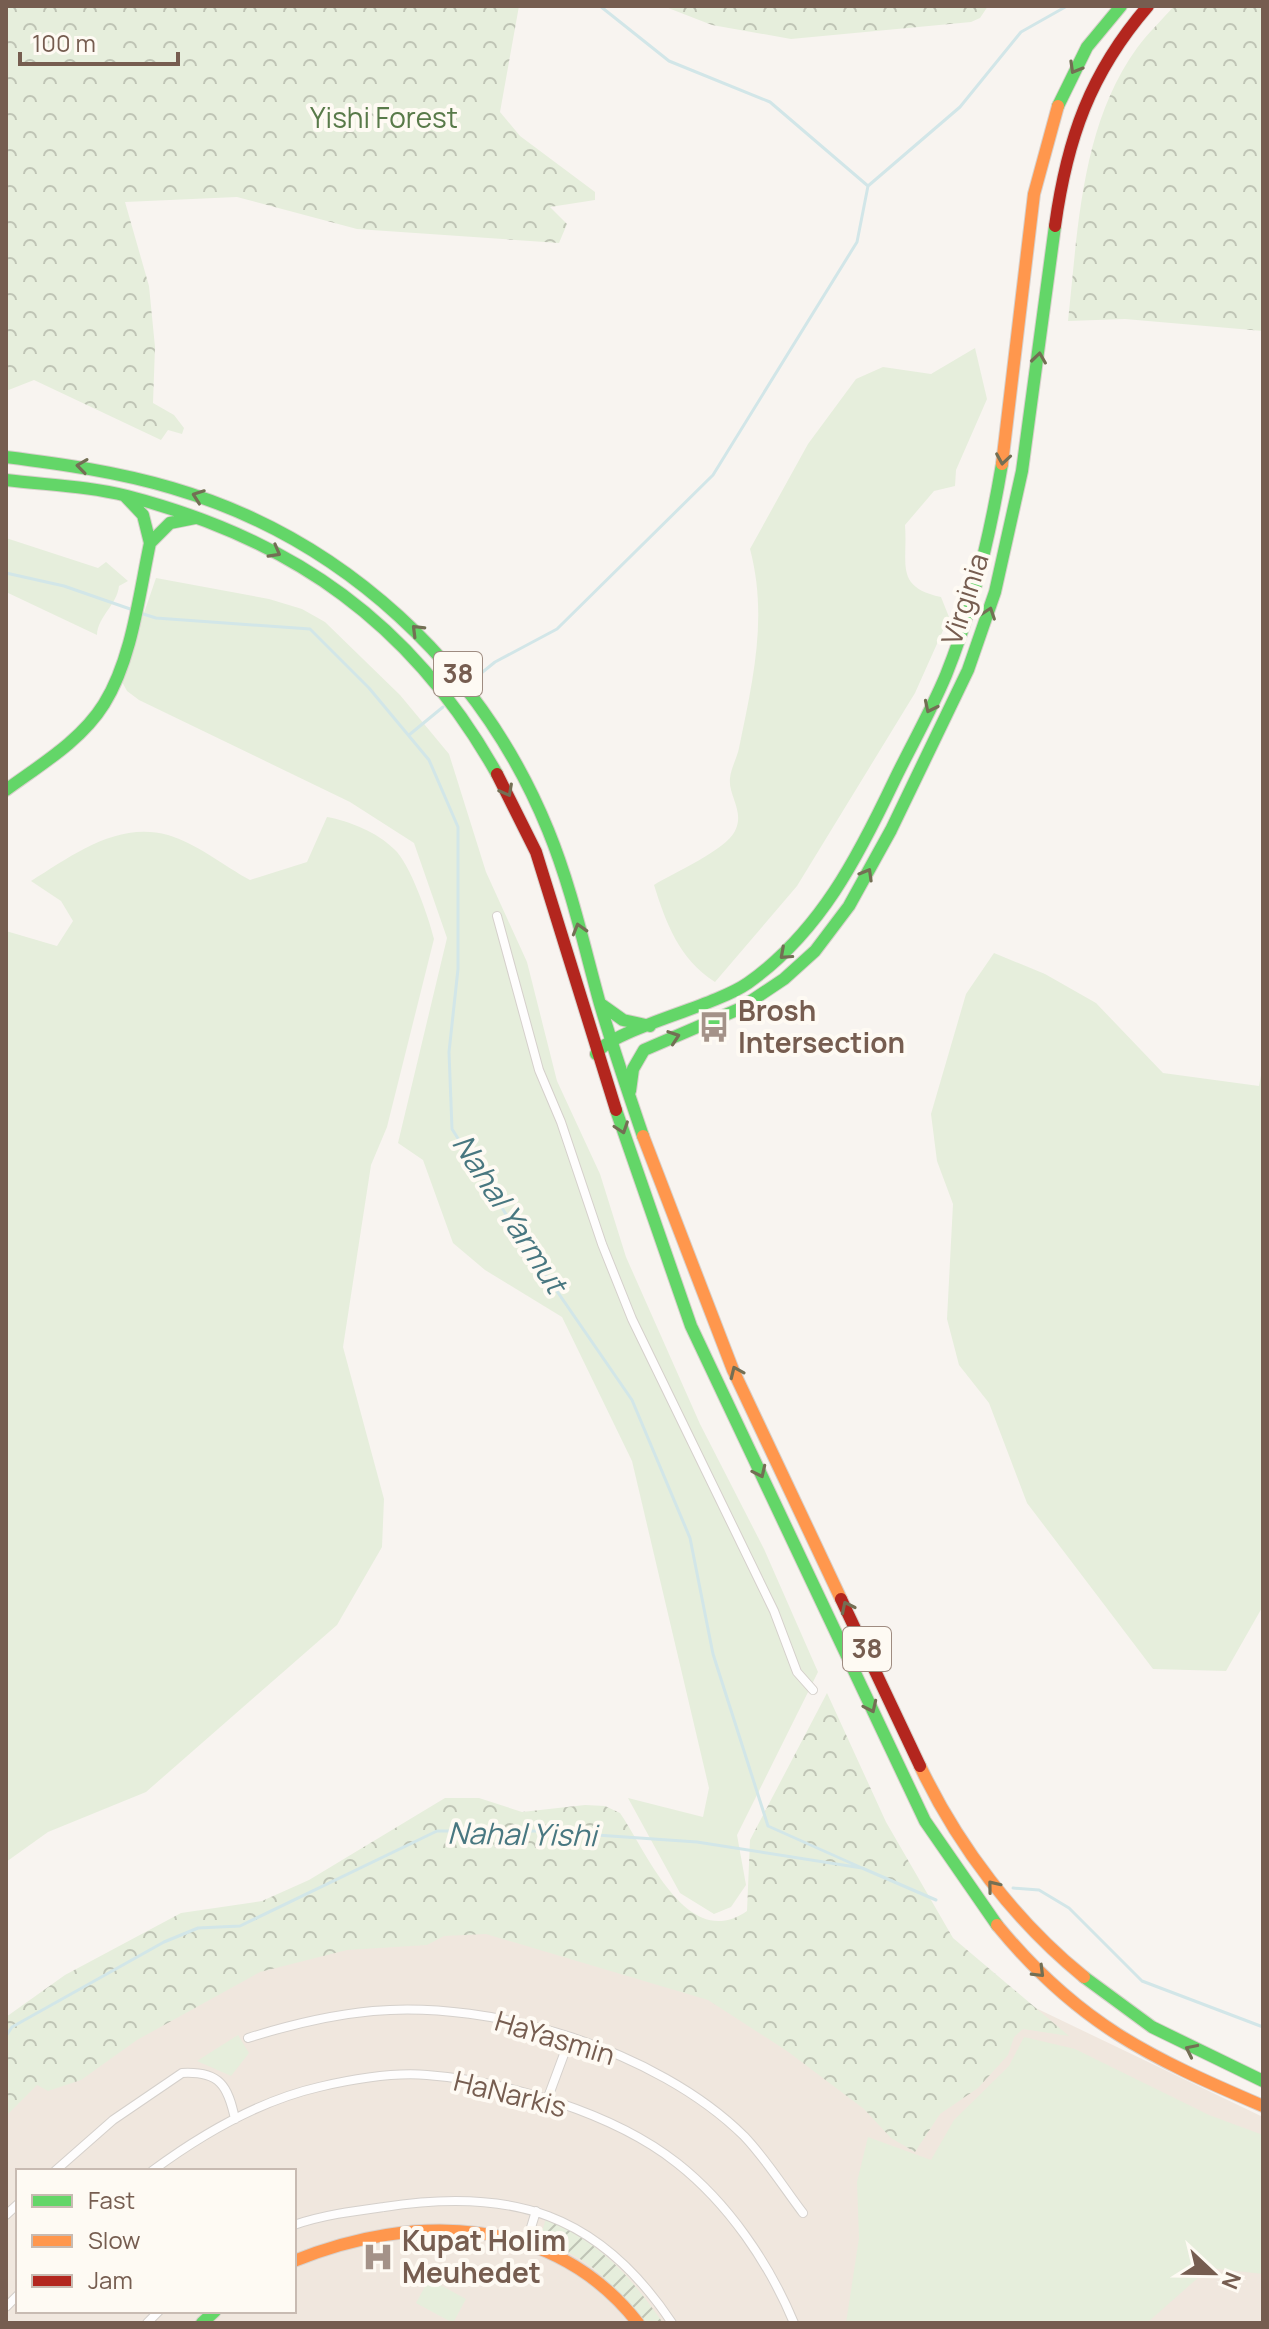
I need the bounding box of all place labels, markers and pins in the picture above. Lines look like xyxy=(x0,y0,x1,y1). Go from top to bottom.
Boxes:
place label: Brosh Intersection xyxy=(738,991,905,1061)
bus stop icon: Brosh Intersection xyxy=(697,1010,731,1044)
place label: Kupat Holim Meuhedet xyxy=(402,2221,566,2291)
hospital icon: Kupat Holim Meuhedet xyxy=(361,2240,395,2274)

